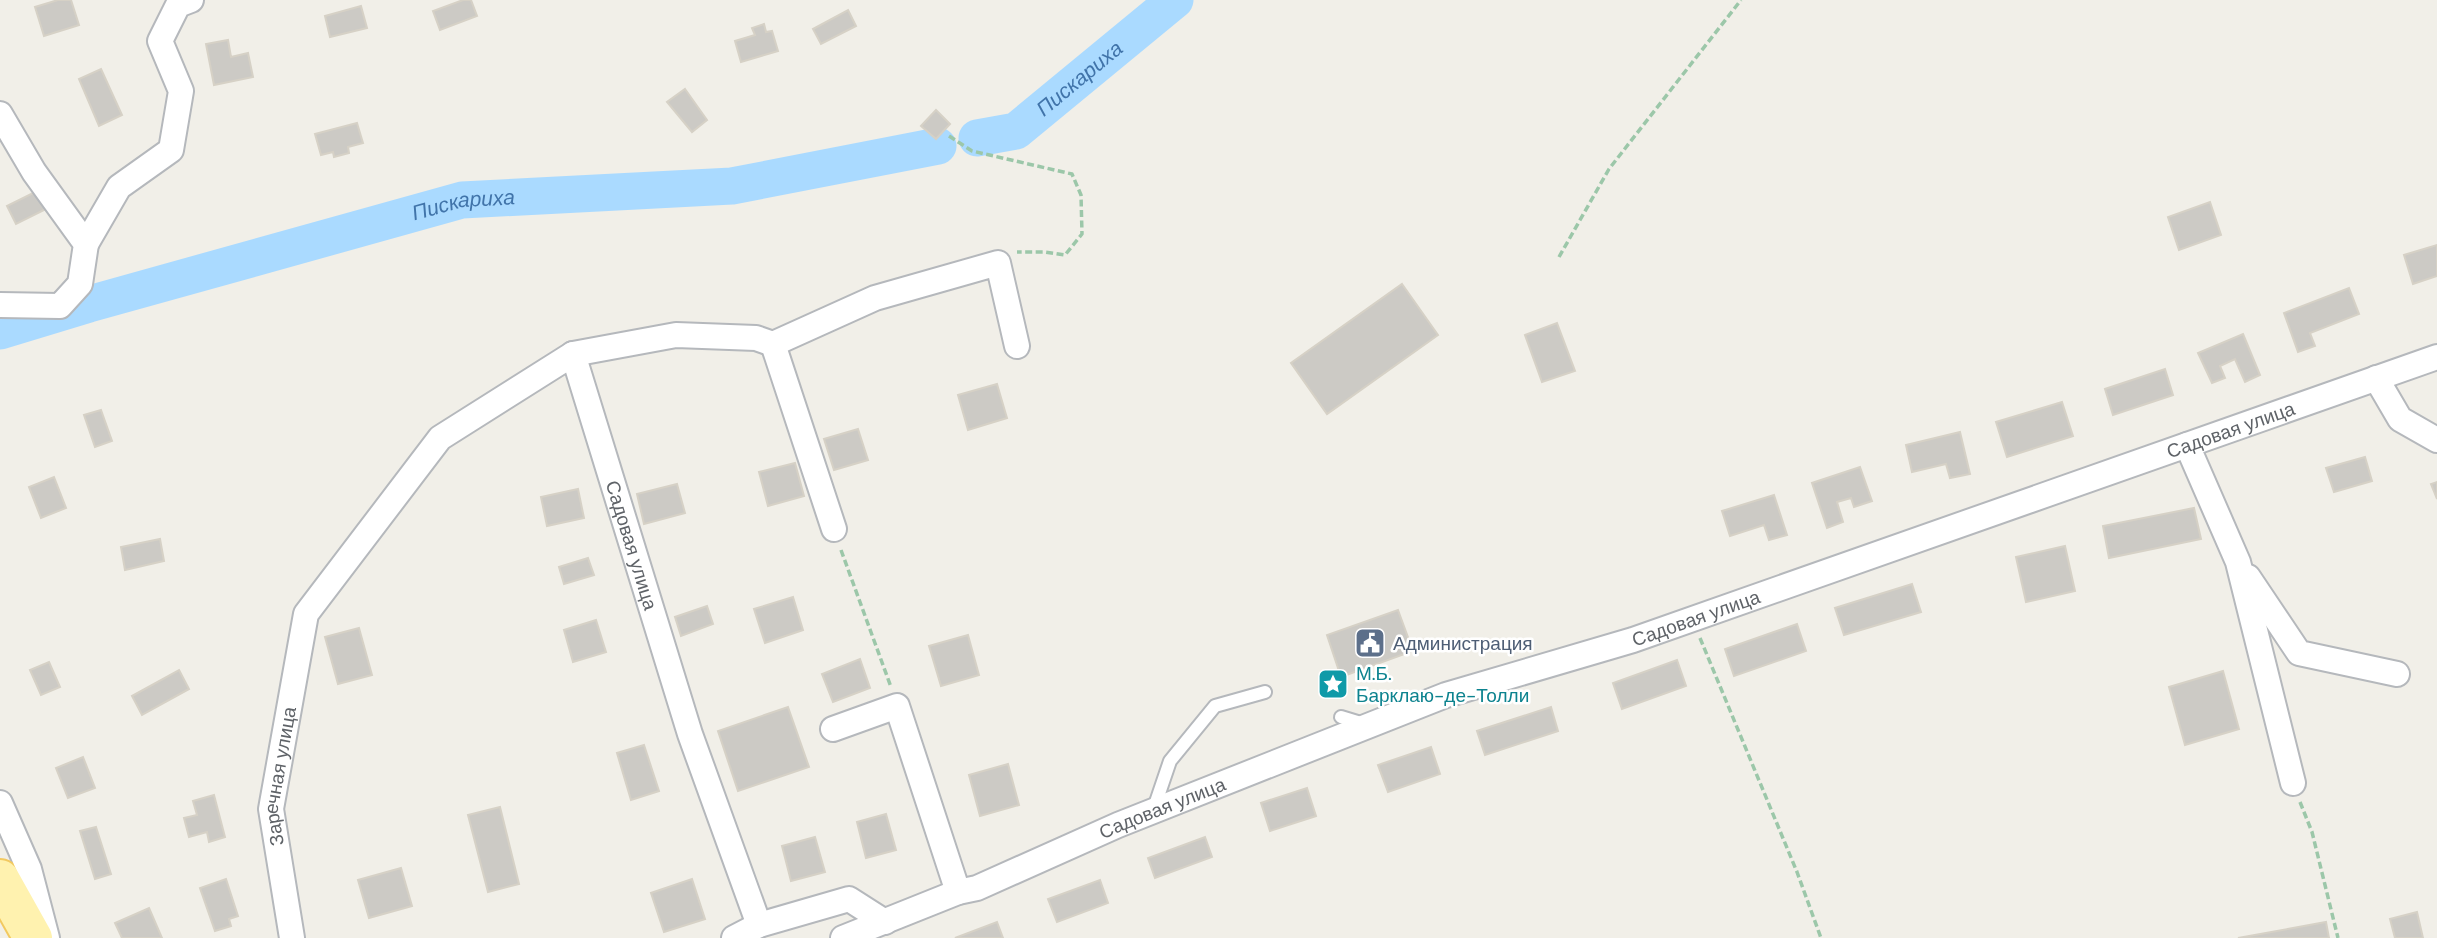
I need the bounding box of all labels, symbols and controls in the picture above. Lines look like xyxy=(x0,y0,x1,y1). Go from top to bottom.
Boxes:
water label: Пискариха xyxy=(1030,35,1129,123)
water label: Пискариха xyxy=(409,183,516,227)
street label: Садовая улица xyxy=(2163,396,2299,464)
street label: Садовая улица xyxy=(600,477,663,614)
street label: Садовая улица xyxy=(1628,584,1764,652)
public building icon: Администрация xyxy=(1353,626,1387,660)
place label: Администрация xyxy=(1393,631,1533,656)
place label: М.Б. Барклаю-де-Толли xyxy=(1356,661,1529,708)
place icon: М.Б. Барклаю-де-Толли xyxy=(1316,667,1350,701)
street label: Заречная улица xyxy=(258,704,302,848)
street label: Садовая улица xyxy=(1095,772,1230,845)

